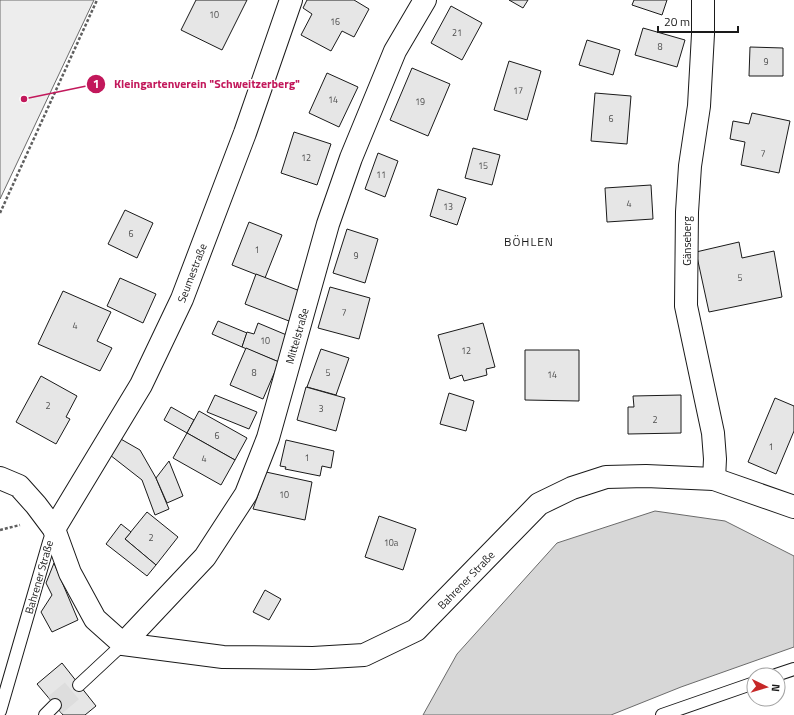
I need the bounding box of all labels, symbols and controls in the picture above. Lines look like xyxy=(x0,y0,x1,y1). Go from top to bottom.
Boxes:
house number: 10 xyxy=(209,8,219,21)
scale bar xyxy=(658,8,738,34)
text: 20 m xyxy=(664,12,690,31)
house number: 16 xyxy=(330,15,340,28)
house number: 21 xyxy=(452,26,462,39)
house number: 8 xyxy=(657,40,663,53)
house number: 9 xyxy=(763,55,769,68)
callout: Kleingartenverein "Schweitzerberg" xyxy=(86,72,308,96)
text: 1 xyxy=(93,74,99,93)
text: Kleingartenverein "Schweitzerberg" xyxy=(114,74,300,93)
house number: 17 xyxy=(513,84,523,97)
house number: 14 xyxy=(328,93,338,106)
house number: 19 xyxy=(415,95,425,108)
house number: 6 xyxy=(608,112,614,125)
house number: 7 xyxy=(760,147,766,160)
house number: 12 xyxy=(301,151,311,164)
house number: 15 xyxy=(478,159,488,172)
house number: 11 xyxy=(376,168,386,181)
house number: 4 xyxy=(626,197,632,210)
house number: 13 xyxy=(443,200,453,213)
street label: Gänseberg xyxy=(679,216,695,266)
house number: 6 xyxy=(128,227,134,240)
district label: BÖHLEN xyxy=(504,232,554,251)
street label: Seumestraße xyxy=(173,241,211,305)
house number: 1 xyxy=(254,243,260,256)
house number: 9 xyxy=(353,249,359,262)
house number: 5 xyxy=(737,271,743,284)
street label: Mittelstraße xyxy=(281,306,313,366)
house number: 7 xyxy=(341,306,347,319)
house number: 4 xyxy=(72,319,78,332)
house number: 10 xyxy=(260,334,270,347)
house number: 12 xyxy=(461,344,471,357)
house number: 8 xyxy=(251,366,257,379)
house number: 5 xyxy=(325,366,331,379)
house number: 14 xyxy=(547,368,557,381)
house number: 2 xyxy=(45,399,51,412)
house number: 3 xyxy=(318,402,324,415)
house number: 2 xyxy=(652,413,658,426)
house number: 6 xyxy=(214,429,220,442)
house number: 1 xyxy=(768,440,774,453)
house number: 1 xyxy=(304,451,310,464)
house number: 4 xyxy=(201,452,207,465)
house number: 10 xyxy=(279,488,289,501)
house number: 2 xyxy=(148,531,154,544)
house number: 10a xyxy=(384,536,399,549)
street label: Bahrener Straße xyxy=(21,538,57,616)
street label: Bahrener Straße xyxy=(434,547,498,613)
north arrow xyxy=(746,667,786,707)
text: N xyxy=(768,683,784,692)

